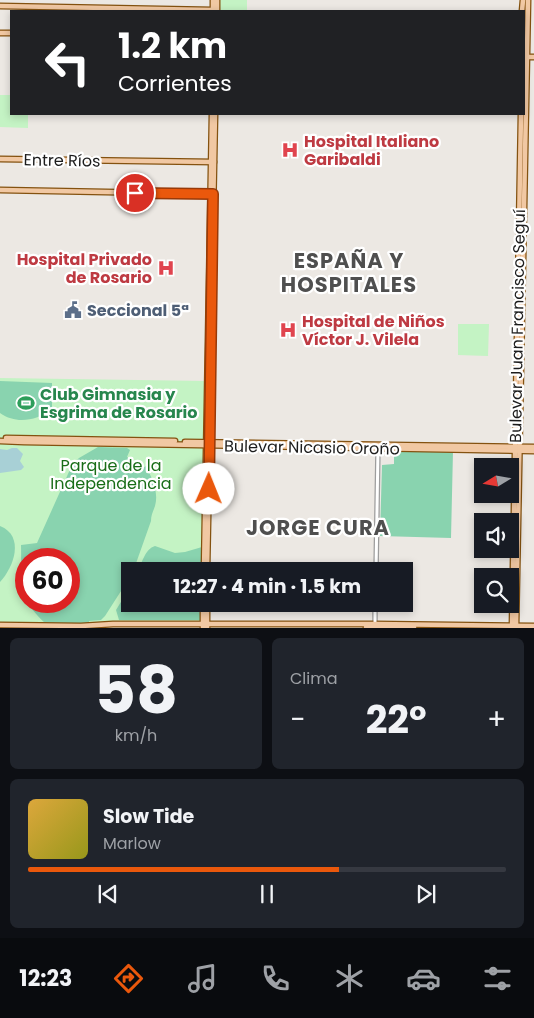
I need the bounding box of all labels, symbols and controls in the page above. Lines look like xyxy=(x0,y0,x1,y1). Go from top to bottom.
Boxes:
text: 1.2 km xyxy=(118,21,227,70)
icon: left xyxy=(35,30,100,95)
text: Corrientes xyxy=(118,68,232,99)
place label: Hospital Italiano Garibaldi xyxy=(304,130,439,171)
hospital icon: Hospital Italiano Garibaldi xyxy=(280,140,300,160)
street label: Entre Ríos xyxy=(23,148,101,173)
pin xyxy=(114,172,156,214)
icon: arrive xyxy=(121,179,149,207)
street label: Bulevar Juan Francisco Seguí xyxy=(504,209,531,443)
district label: ESPAÑA Y HOSPITALES xyxy=(281,246,417,299)
place label: Hospital Privado de Rosario xyxy=(17,248,152,289)
hospital icon: Hospital Privado de Rosario xyxy=(156,258,176,278)
place label: Seccional 5ª xyxy=(87,299,189,322)
public building icon: Seccional 5ª xyxy=(63,300,83,320)
place label: Hospital de Niños Víctor J. Vilela xyxy=(302,310,445,351)
hospital icon: Hospital de Niños Víctor J. Vilela xyxy=(278,320,298,340)
place label: Club Gimnasia y Esgrima de Rosario xyxy=(40,383,198,424)
sports icon: Club Gimnasia y Esgrima de Rosario xyxy=(16,393,36,413)
street label: Bulevar Nicasio Oroño xyxy=(224,434,400,461)
park label: Parque de la Independencia xyxy=(50,454,172,495)
north arrow xyxy=(474,458,519,502)
map controls xyxy=(474,458,519,613)
position arrow xyxy=(182,462,234,514)
district label: JORGE CURA xyxy=(246,513,390,542)
button: sound xyxy=(474,513,519,558)
speed limit sign: 60 xyxy=(15,548,80,613)
button: search xyxy=(474,568,519,613)
text: 12:27 · 4 min · 1.5 km xyxy=(173,573,361,600)
text: 58 xyxy=(94,645,178,736)
text: Clima xyxy=(290,667,338,690)
text: 22° xyxy=(366,693,427,746)
text: − xyxy=(290,700,305,739)
text: + xyxy=(487,700,506,739)
text: km/h xyxy=(115,724,157,747)
text: Slow Tide xyxy=(103,803,194,830)
text: Marlow xyxy=(103,832,161,855)
icon: previous xyxy=(94,880,122,908)
icon: pause xyxy=(253,880,281,908)
icon: next xyxy=(412,880,440,908)
icon: directions xyxy=(111,961,146,996)
icon: music xyxy=(185,961,220,996)
icon: phone xyxy=(258,961,293,996)
icon: climate xyxy=(332,961,367,996)
icon: car xyxy=(406,961,441,996)
icon: filters xyxy=(480,961,515,996)
text: 12:23 xyxy=(19,963,72,994)

